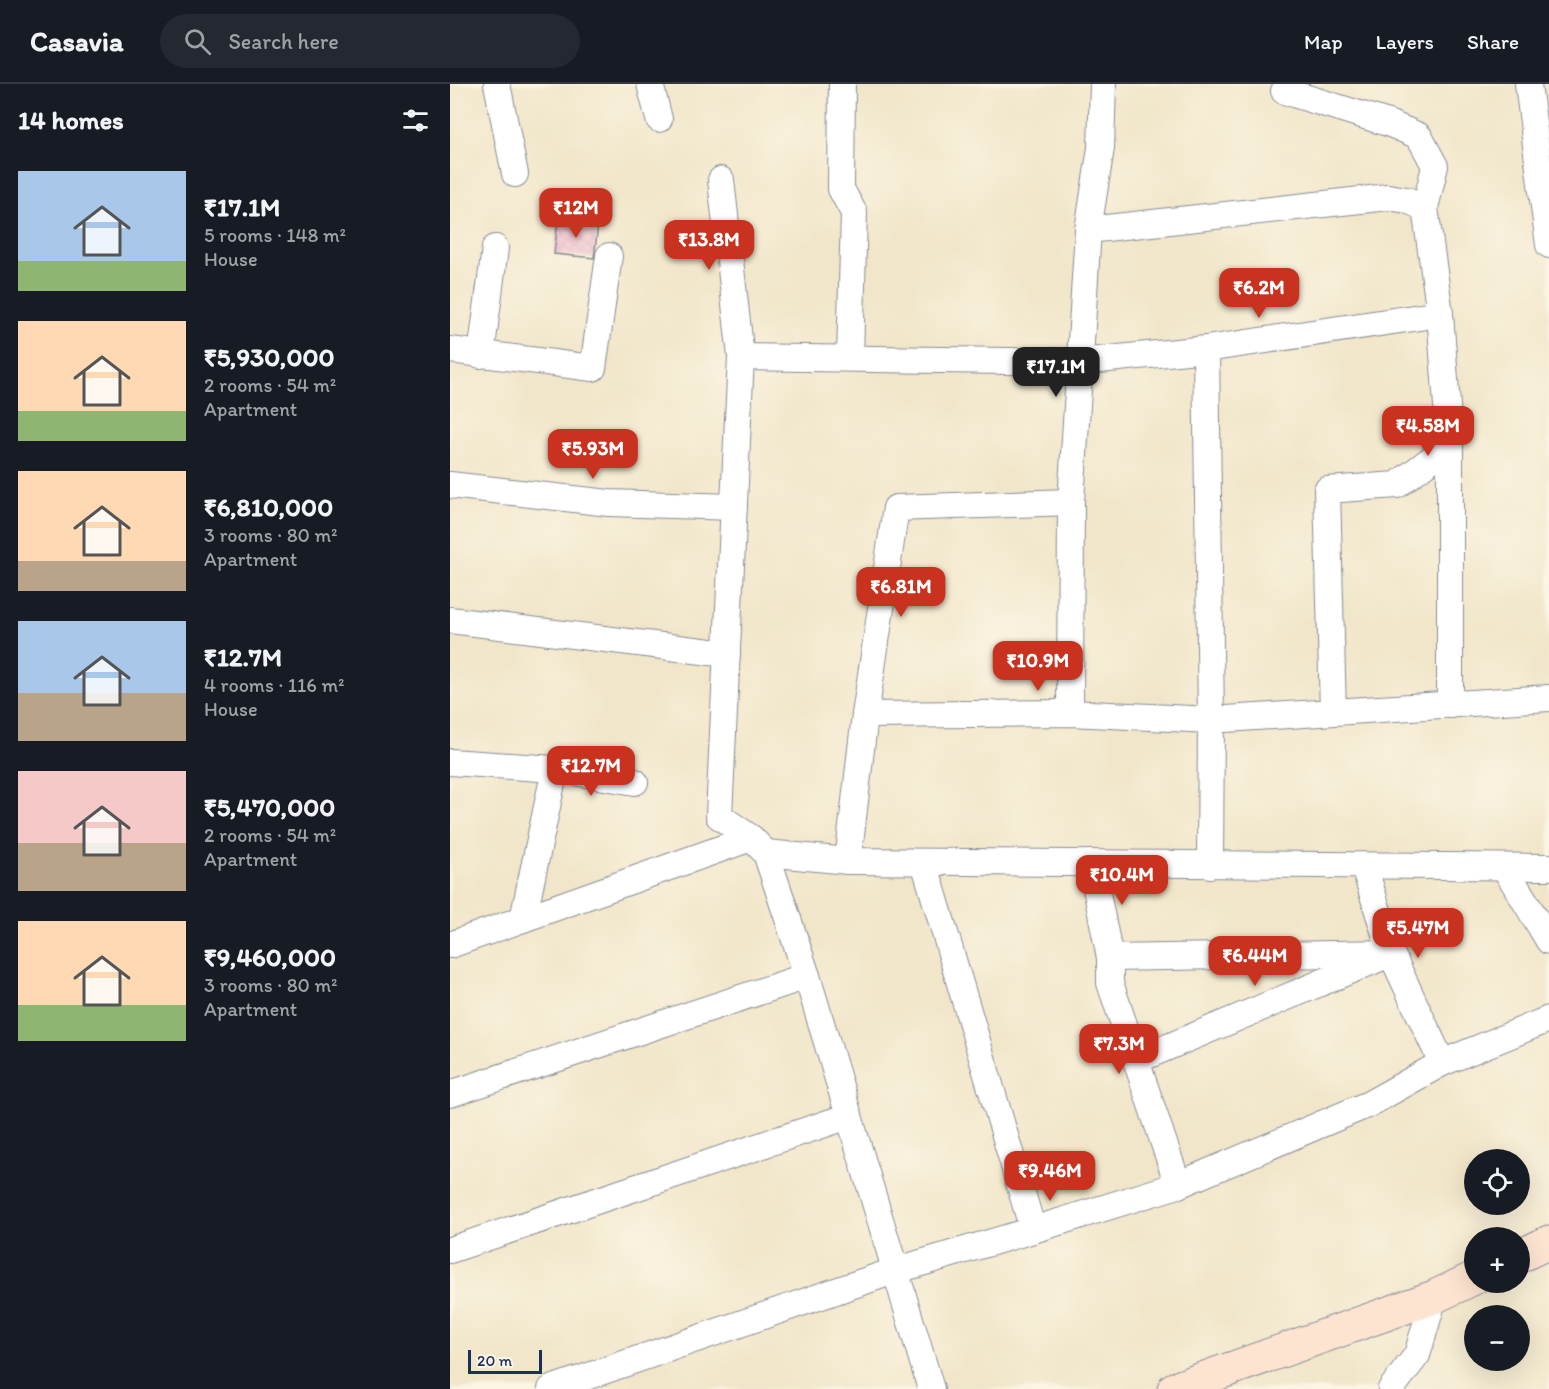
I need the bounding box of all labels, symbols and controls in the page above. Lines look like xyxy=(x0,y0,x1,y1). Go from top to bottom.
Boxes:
search box xyxy=(160,14,580,68)
text: Casavia xyxy=(30,24,124,58)
icon: search xyxy=(181,25,214,58)
text: Search here xyxy=(229,28,339,55)
text: Map xyxy=(1304,29,1343,54)
text: Layers xyxy=(1376,29,1434,54)
text: Share xyxy=(1467,29,1519,54)
text: 14 homes xyxy=(18,104,124,136)
icon: filters xyxy=(399,104,432,137)
pin: ₹12M xyxy=(540,188,612,239)
text: ₹17.1M xyxy=(204,191,281,223)
icon: home xyxy=(66,195,138,267)
text: ₹12M xyxy=(553,195,599,219)
pin: ₹13.8M xyxy=(660,220,758,271)
text: 5 rooms · 148 m² xyxy=(204,223,346,247)
text: ₹13.8M xyxy=(678,227,740,251)
text: House xyxy=(204,247,258,271)
pin: ₹6.2M xyxy=(1217,268,1301,319)
text: ₹6.2M xyxy=(1233,275,1285,299)
text: ₹5,930,000 xyxy=(204,341,335,373)
icon: home xyxy=(66,345,138,417)
pin: ₹17.1M xyxy=(1007,347,1105,398)
text: ₹17.1M xyxy=(1027,354,1085,378)
text: 2 rooms · 54 m² xyxy=(204,373,336,397)
text: Apartment xyxy=(204,397,297,421)
pin: ₹4.58M xyxy=(1379,406,1477,457)
text: ₹4.58M xyxy=(1396,413,1460,437)
pin: ₹5.93M xyxy=(544,429,642,480)
text: ₹5.93M xyxy=(562,436,624,460)
text: ₹6,810,000 xyxy=(204,491,333,523)
icon: home xyxy=(66,495,138,567)
text: 3 rooms · 80 m² xyxy=(204,523,337,547)
text: Apartment xyxy=(204,547,297,571)
pin: ₹6.81M xyxy=(852,567,950,618)
text: ₹6.81M xyxy=(870,574,932,598)
text: ₹12.7M xyxy=(204,641,282,673)
pin: ₹10.9M xyxy=(989,641,1087,692)
icon: home xyxy=(66,645,138,717)
text: ₹10.9M xyxy=(1007,648,1069,672)
text: 4 rooms · 116 m² xyxy=(204,673,344,697)
text: House xyxy=(204,697,258,721)
pin: ₹12.7M xyxy=(542,746,640,797)
text: ₹12.7M xyxy=(561,753,621,777)
text: ₹5,470,000 xyxy=(204,791,335,823)
icon: home xyxy=(66,795,138,867)
text: 2 rooms · 54 m² xyxy=(204,823,336,847)
text: Apartment xyxy=(204,847,297,871)
pin: ₹10.4M xyxy=(1073,855,1171,906)
text: ₹10.4M xyxy=(1090,862,1154,886)
pin: ₹5.47M xyxy=(1369,908,1467,959)
text: ₹5.47M xyxy=(1387,915,1449,939)
pin: ₹6.44M xyxy=(1206,936,1304,987)
text: ₹9,460,000 xyxy=(204,941,336,973)
text: ₹6.44M xyxy=(1222,943,1288,967)
icon: home xyxy=(66,945,138,1017)
text: 3 rooms · 80 m² xyxy=(204,973,337,997)
text: Apartment xyxy=(204,997,297,1021)
pin: ₹7.3M xyxy=(1077,1024,1161,1075)
text: ₹7.3M xyxy=(1093,1031,1145,1055)
map controls xyxy=(1464,1149,1530,1371)
button: locate xyxy=(1464,1149,1530,1215)
pin: ₹9.46M xyxy=(1001,1151,1099,1202)
text: ₹9.46M xyxy=(1018,1158,1082,1182)
button: + xyxy=(1464,1227,1530,1293)
button: − xyxy=(1464,1305,1530,1371)
scale bar xyxy=(468,1347,542,1374)
text: 20 m xyxy=(477,1351,512,1370)

